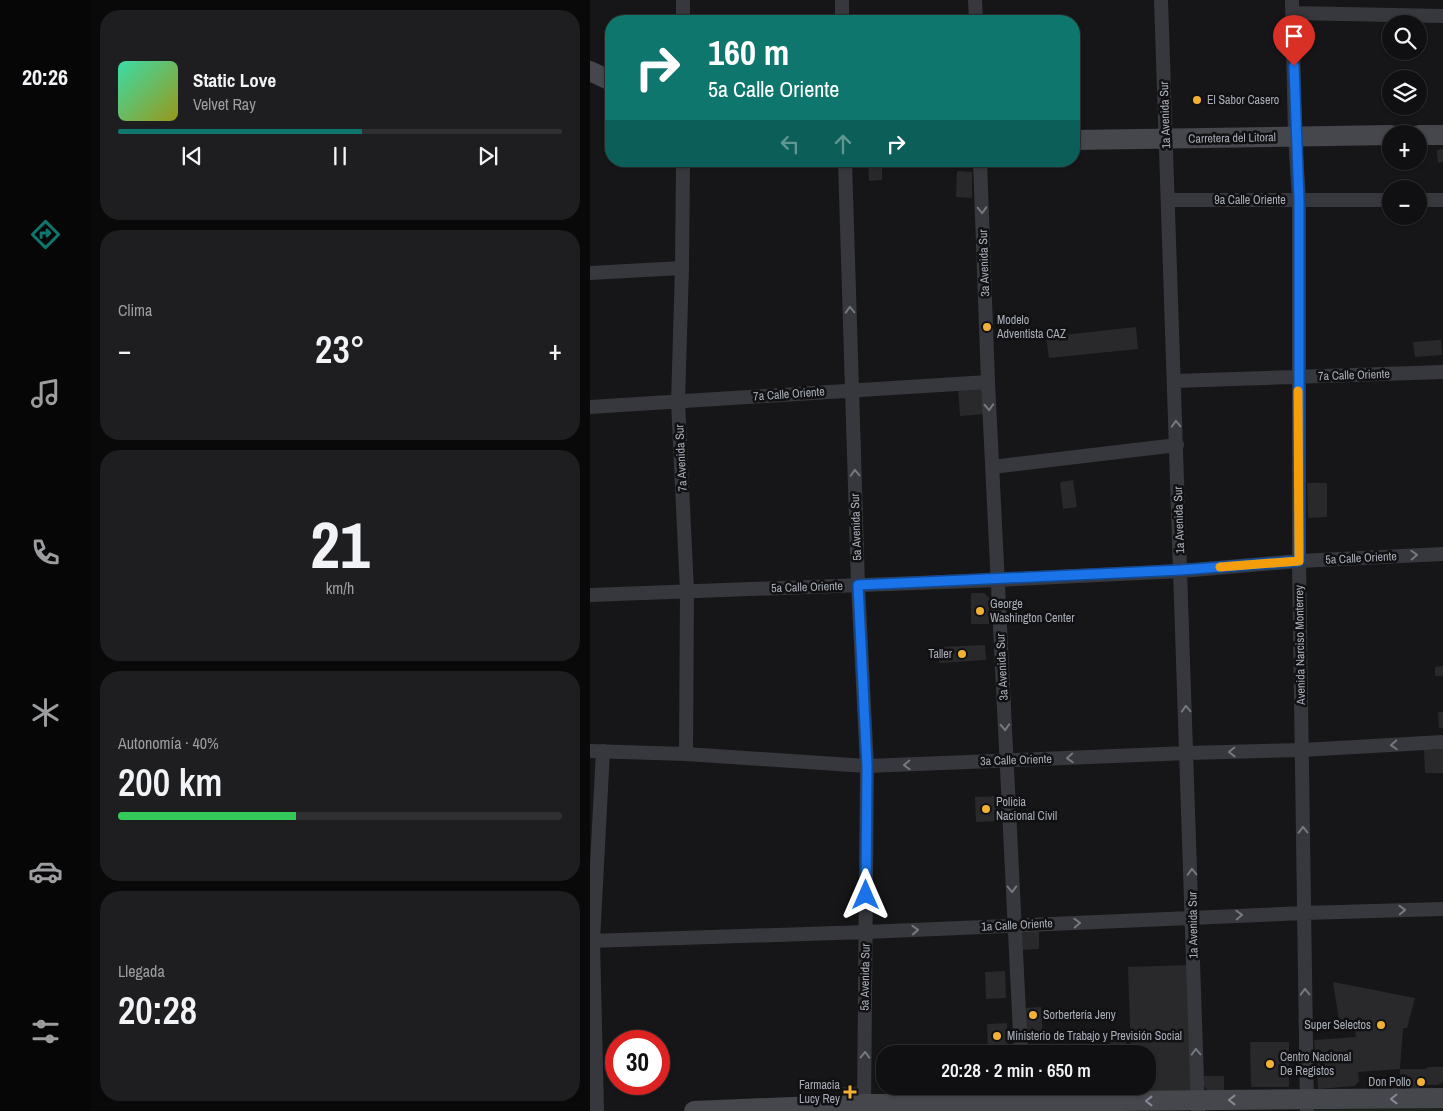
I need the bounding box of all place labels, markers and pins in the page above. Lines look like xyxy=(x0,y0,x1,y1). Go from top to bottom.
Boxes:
pin xyxy=(1273,15,1315,66)
place label: El Sabor Casero xyxy=(1207,92,1279,108)
marker: El Sabor Casero xyxy=(1191,94,1203,106)
place label: Modelo Adventista CAZ xyxy=(996,312,1066,342)
marker: Modelo Adventista CAZ xyxy=(981,321,993,333)
place label: George Washington Center xyxy=(990,596,1075,626)
marker: George Washington Center xyxy=(974,605,986,617)
place label: Taller xyxy=(928,646,953,662)
marker: Taller xyxy=(956,648,968,660)
place label: Policia Nacional Civil xyxy=(996,794,1057,824)
marker: Policia Nacional Civil xyxy=(980,803,992,815)
place label: Sorbertería Jeny xyxy=(1043,1007,1116,1023)
marker: Sorbertería Jeny xyxy=(1027,1009,1039,1021)
place label: Super Selectos xyxy=(1304,1017,1371,1033)
marker: Super Selectos xyxy=(1375,1019,1387,1031)
place label: Ministerio de Trabajo y Previsión Social xyxy=(1007,1028,1182,1044)
marker: Ministerio de Trabajo y Previsión Social xyxy=(991,1030,1003,1042)
place label: Centro Nacional De Registos xyxy=(1280,1049,1351,1079)
marker: Centro Nacional De Registos xyxy=(1264,1058,1276,1070)
place label: Don Pollo xyxy=(1368,1074,1411,1090)
marker: Don Pollo xyxy=(1415,1076,1427,1088)
place label: Farmacia Lucy Rey xyxy=(799,1077,841,1107)
marker: Farmacia Lucy Rey xyxy=(844,1086,856,1098)

